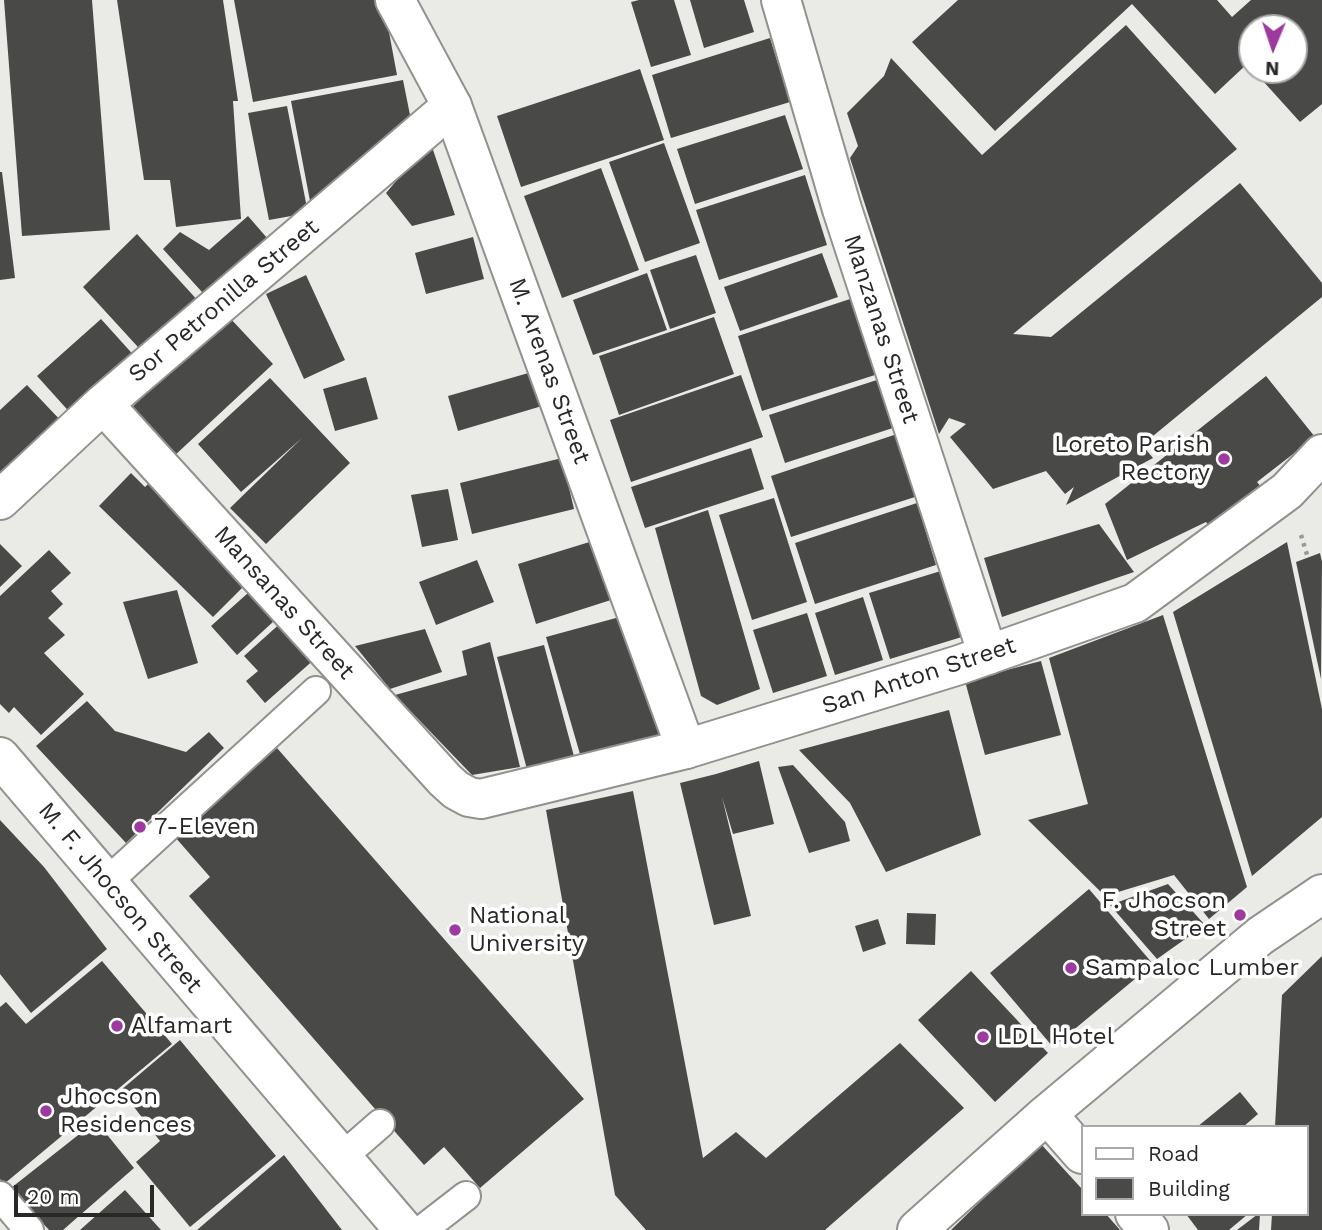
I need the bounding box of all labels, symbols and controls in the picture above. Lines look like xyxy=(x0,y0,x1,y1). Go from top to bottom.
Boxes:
north arrow xyxy=(1238,14,1308,84)
text: N xyxy=(1265,57,1280,80)
street label: Sor Petronilla Street xyxy=(123,213,325,389)
street label: Manzanas Street xyxy=(837,231,925,427)
street label: M. Arenas Street xyxy=(502,274,596,468)
place label: Loreto Parish Rectory xyxy=(1054,431,1210,487)
marker: Loreto Parish Rectory xyxy=(1216,451,1232,467)
street label: Mansanas Street xyxy=(208,520,360,686)
street label: San Anton Street xyxy=(818,631,1020,721)
street label: M. F. Jhocson Street xyxy=(32,797,208,999)
place label: 7-Eleven xyxy=(154,813,256,841)
marker: 7-Eleven xyxy=(132,819,148,835)
place label: F. Jhocson Street xyxy=(1101,887,1226,943)
place label: National University xyxy=(469,902,584,958)
marker: F. Jhocson Street xyxy=(1232,907,1248,923)
marker: National University xyxy=(447,922,463,938)
place label: Sampaloc Lumber xyxy=(1085,954,1299,982)
marker: Sampaloc Lumber xyxy=(1063,960,1079,976)
place label: Alfamart xyxy=(131,1012,232,1040)
marker: Alfamart xyxy=(109,1018,125,1034)
place label: LDL Hotel xyxy=(997,1023,1114,1051)
marker: LDL Hotel xyxy=(975,1029,991,1045)
place label: Jhocson Residences xyxy=(60,1083,192,1139)
marker: Jhocson Residences xyxy=(38,1103,54,1119)
legend xyxy=(1080,1125,1308,1216)
text: Road xyxy=(1148,1141,1199,1166)
scale bar xyxy=(18,1170,158,1214)
text: Building xyxy=(1148,1176,1230,1201)
text: 20 m xyxy=(27,1184,79,1209)

